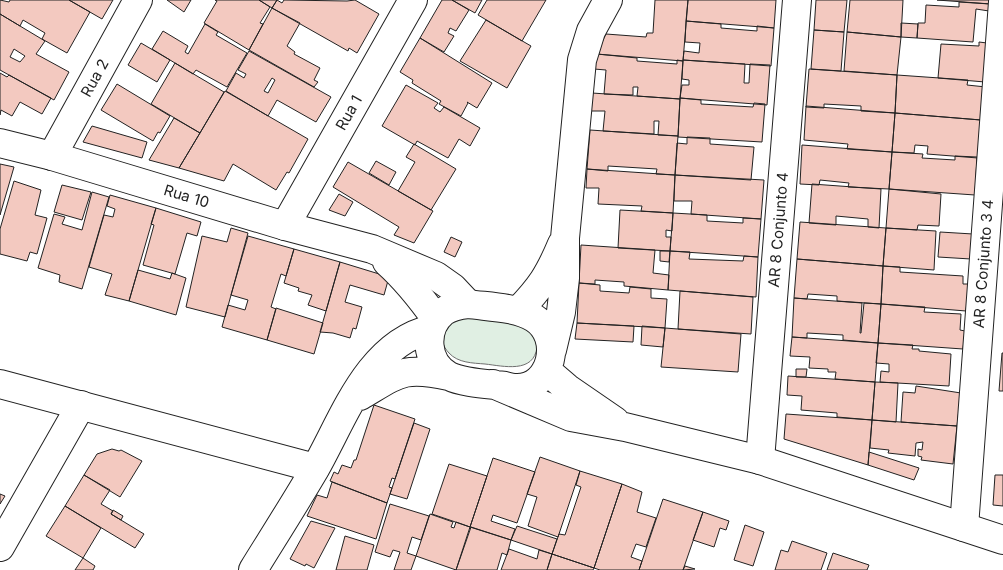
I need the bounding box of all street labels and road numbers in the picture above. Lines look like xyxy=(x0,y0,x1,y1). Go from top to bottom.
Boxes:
street label: Rua 2 xyxy=(76,56,113,100)
street label: Rua 1 xyxy=(331,92,366,134)
street label: AR 8 Conjunto 4 xyxy=(764,171,792,288)
street label: Rua 10 xyxy=(161,180,212,212)
street label: AR 8 Conjunto 3 4 xyxy=(969,199,997,329)

